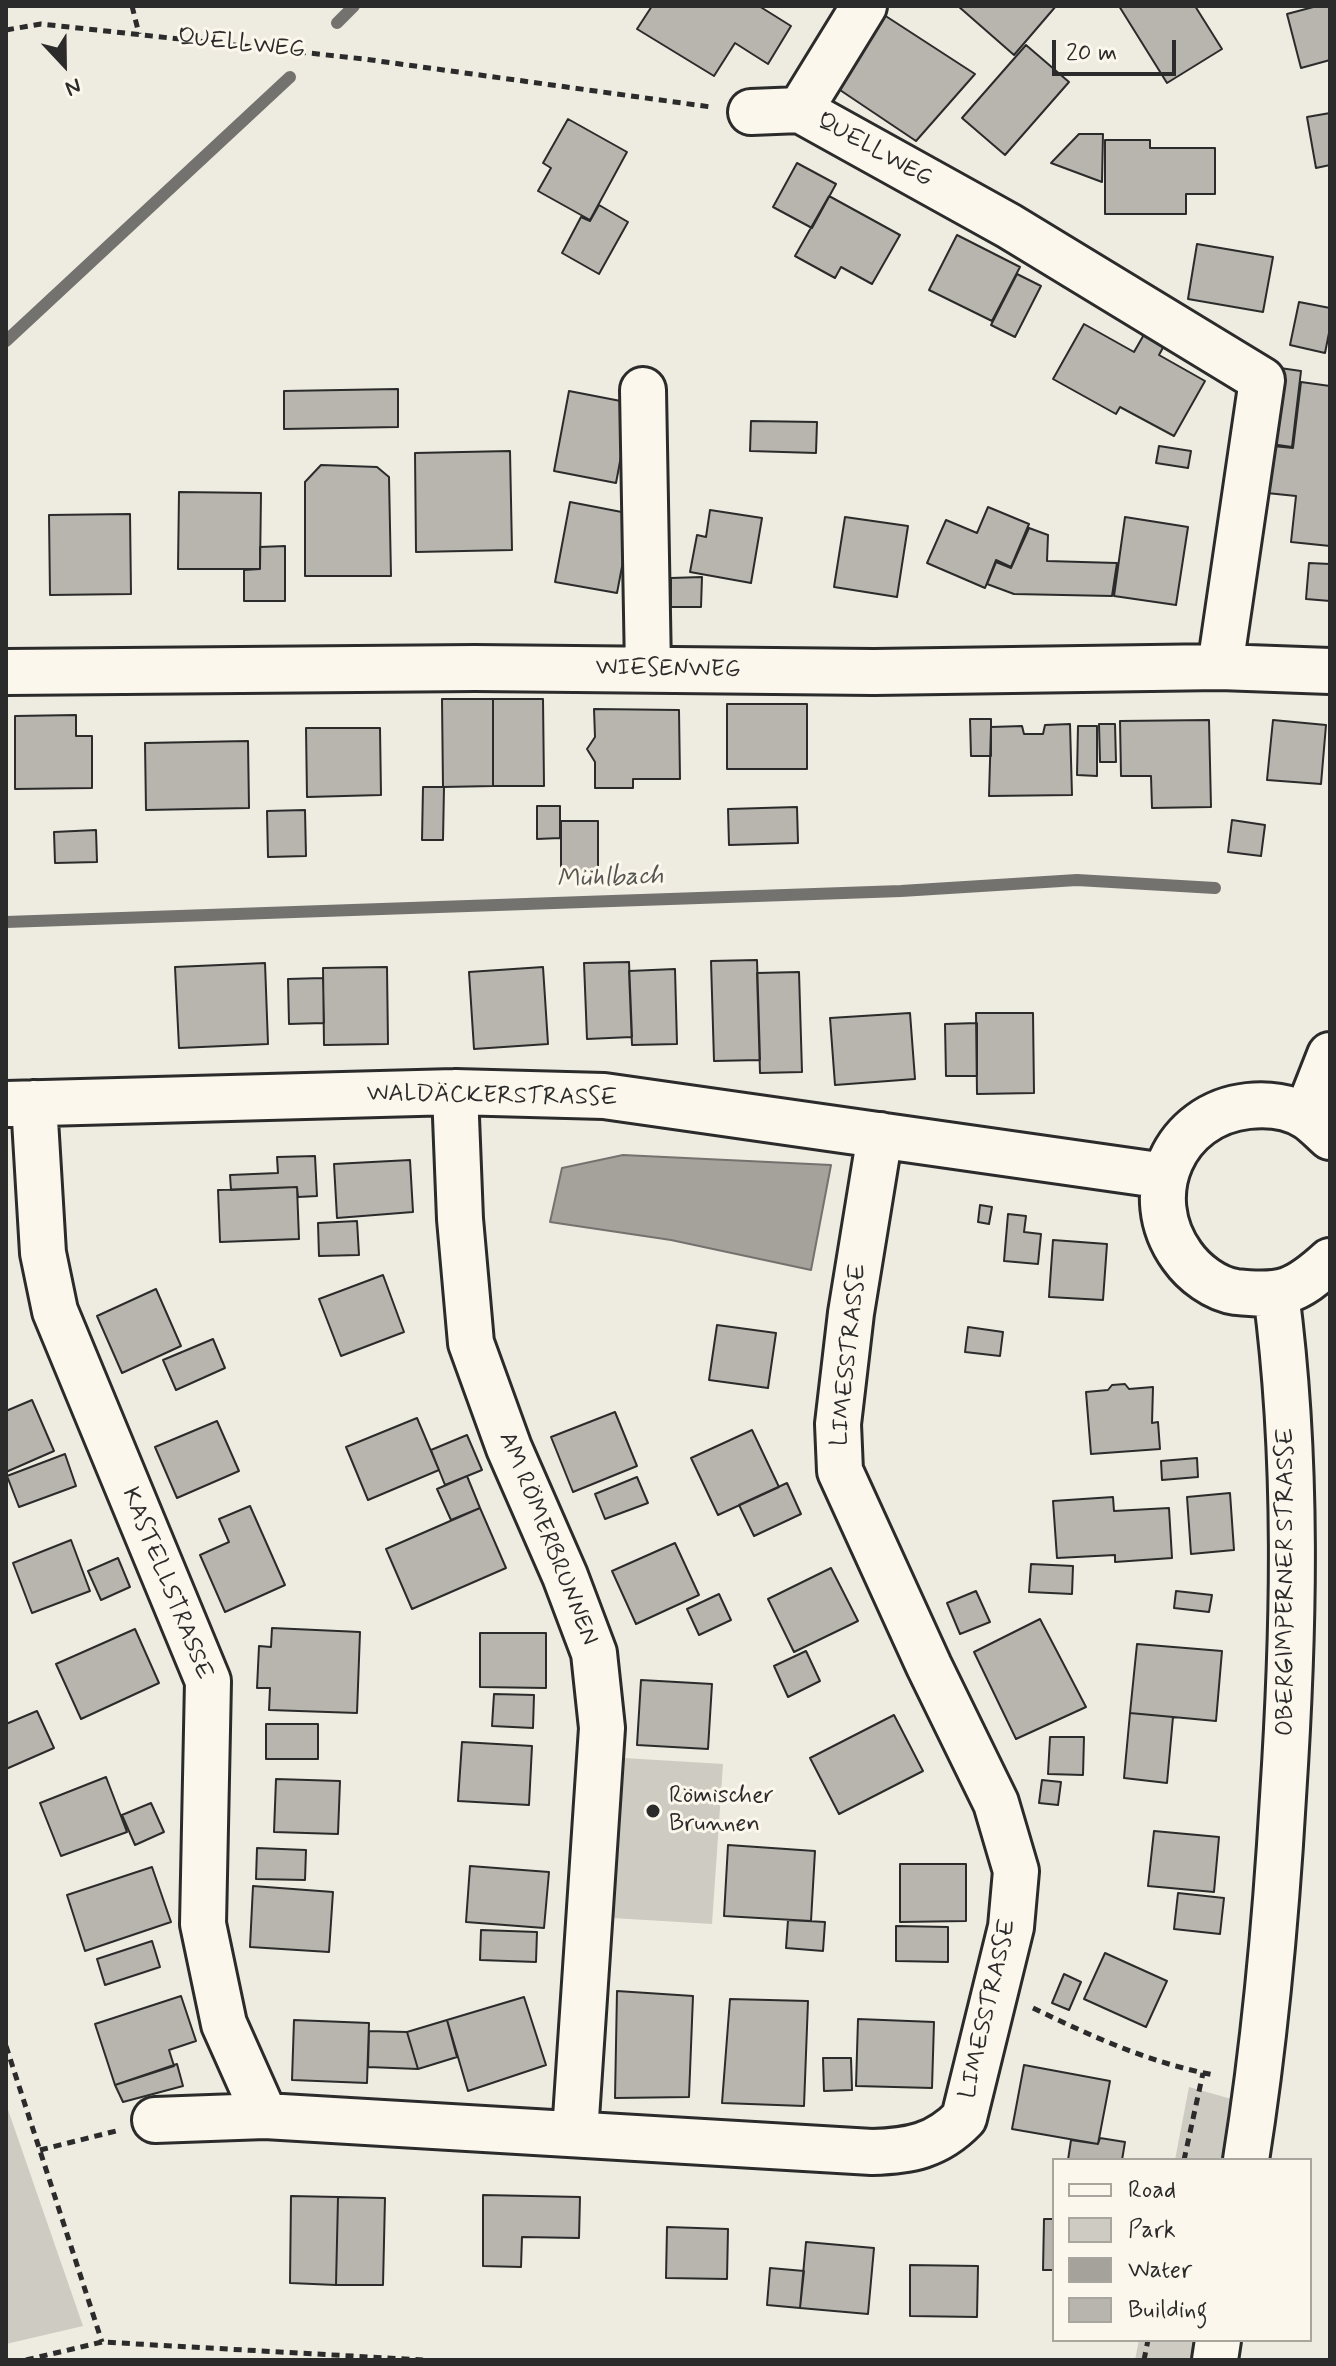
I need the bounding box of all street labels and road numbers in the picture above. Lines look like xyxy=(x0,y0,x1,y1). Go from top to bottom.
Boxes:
street label: QUELLWEG xyxy=(176,24,306,66)
street label: QUELLWEG xyxy=(811,107,937,195)
street label: WIESENWEG xyxy=(595,654,741,686)
street label: WALDÄCKERSTRASSE xyxy=(366,1080,618,1114)
street label: LIMESSTRASSE xyxy=(826,1262,874,1448)
street label: AM RÖMERBRUNNEN xyxy=(491,1428,603,1650)
street label: OBERGIMPERNER STRASSE xyxy=(1273,1428,1301,1736)
street label: KASTELLSTRASSE xyxy=(114,1484,218,1684)
street label: LIMESSTRASSE xyxy=(954,1916,1024,2102)

